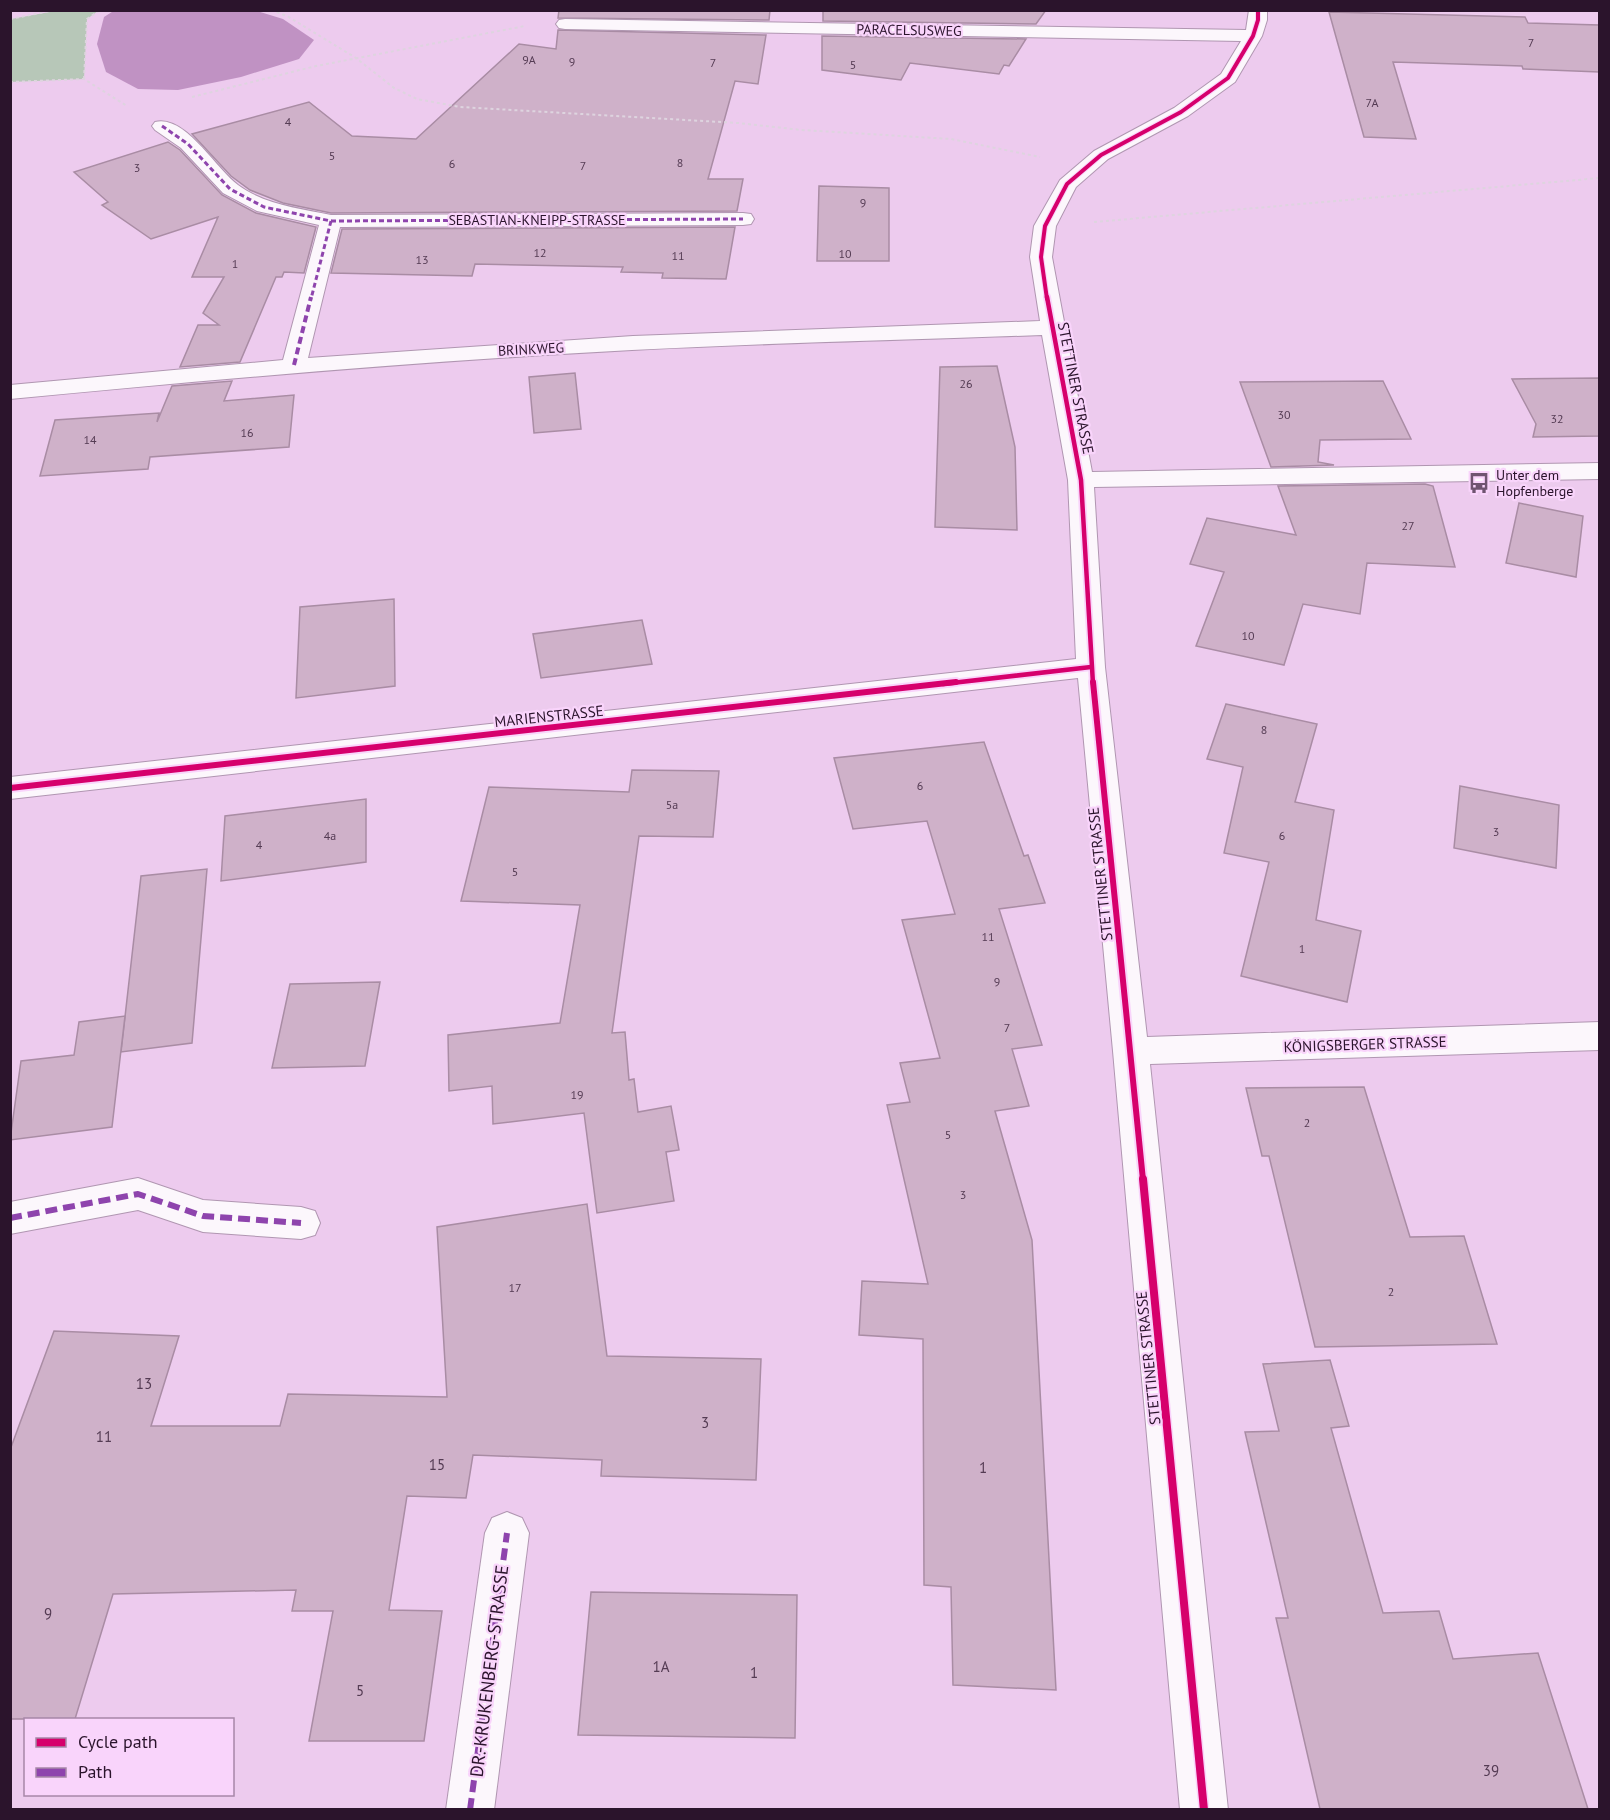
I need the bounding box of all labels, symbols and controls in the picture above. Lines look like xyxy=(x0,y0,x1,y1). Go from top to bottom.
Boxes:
street label: PARACELSUSWEG xyxy=(856,20,962,40)
house number: 7 xyxy=(1528,35,1534,50)
house number: 9A xyxy=(522,52,536,67)
house number: 9 xyxy=(569,54,575,69)
house number: 7 xyxy=(710,55,716,70)
house number: 5 xyxy=(850,57,856,72)
house number: 7A xyxy=(1366,95,1378,110)
house number: 4 xyxy=(285,114,292,129)
house number: 5 xyxy=(329,148,335,163)
house number: 8 xyxy=(677,155,683,170)
house number: 6 xyxy=(449,156,455,171)
house number: 7 xyxy=(580,158,586,173)
house number: 3 xyxy=(134,160,140,175)
house number: 9 xyxy=(860,195,866,210)
street label: SEBASTIAN-KNEIPP-STRASSE xyxy=(448,211,626,229)
house number: 12 xyxy=(533,245,547,260)
house number: 10 xyxy=(838,246,852,261)
house number: 11 xyxy=(671,248,685,263)
house number: 13 xyxy=(415,252,429,267)
house number: 1 xyxy=(232,256,238,271)
street label: STETTINER STRASSE xyxy=(1054,320,1098,456)
street label: BRINKWEG xyxy=(497,338,565,360)
house number: 26 xyxy=(959,376,973,391)
house number: 30 xyxy=(1277,407,1291,422)
house number: 32 xyxy=(1550,411,1564,426)
house number: 16 xyxy=(240,425,254,440)
house number: 14 xyxy=(83,432,97,447)
place label: Unter dem Hopfenberge xyxy=(1496,466,1573,500)
bus stop icon: Unter dem Hopfenberge xyxy=(1467,471,1491,495)
house number: 27 xyxy=(1401,518,1415,533)
house number: 10 xyxy=(1241,628,1255,643)
street label: MARIENSTRASSE xyxy=(493,701,605,731)
house number: 8 xyxy=(1261,722,1267,737)
house number: 6 xyxy=(917,778,923,793)
house number: 5a xyxy=(666,797,678,812)
street label: STETTINER STRASSE xyxy=(1084,806,1116,942)
house number: 3 xyxy=(1493,824,1499,839)
house number: 4a xyxy=(324,828,336,843)
house number: 6 xyxy=(1279,828,1285,843)
house number: 4 xyxy=(256,837,263,852)
house number: 5 xyxy=(512,864,518,879)
house number: 11 xyxy=(981,929,995,944)
house number: 1 xyxy=(1299,941,1305,956)
house number: 9 xyxy=(994,974,1000,989)
house number: 7 xyxy=(1004,1020,1010,1035)
street label: KÖNIGSBERGER STRASSE xyxy=(1283,1032,1447,1056)
house number: 19 xyxy=(570,1087,584,1102)
house number: 2 xyxy=(1304,1115,1310,1130)
house number: 5 xyxy=(945,1127,951,1142)
house number: 3 xyxy=(960,1187,966,1202)
house number: 17 xyxy=(508,1280,522,1295)
house number: 2 xyxy=(1388,1284,1394,1299)
street label: STETTINER STRASSE xyxy=(1132,1290,1164,1426)
house number: 13 xyxy=(136,1374,152,1393)
house number: 3 xyxy=(701,1413,709,1432)
house number: 11 xyxy=(96,1427,112,1446)
house number: 15 xyxy=(429,1455,445,1474)
house number: 1 xyxy=(979,1458,987,1477)
street label: DR.-KRUKENBERG-STRASSE xyxy=(465,1564,513,1778)
house number: 9 xyxy=(44,1604,52,1623)
house number: 1A xyxy=(653,1657,670,1676)
house number: 1 xyxy=(750,1663,758,1682)
house number: 5 xyxy=(356,1681,364,1700)
legend xyxy=(24,1718,234,1796)
text: Cycle path xyxy=(78,1730,158,1753)
text: Path xyxy=(78,1760,112,1783)
house number: 39 xyxy=(1483,1761,1499,1780)

